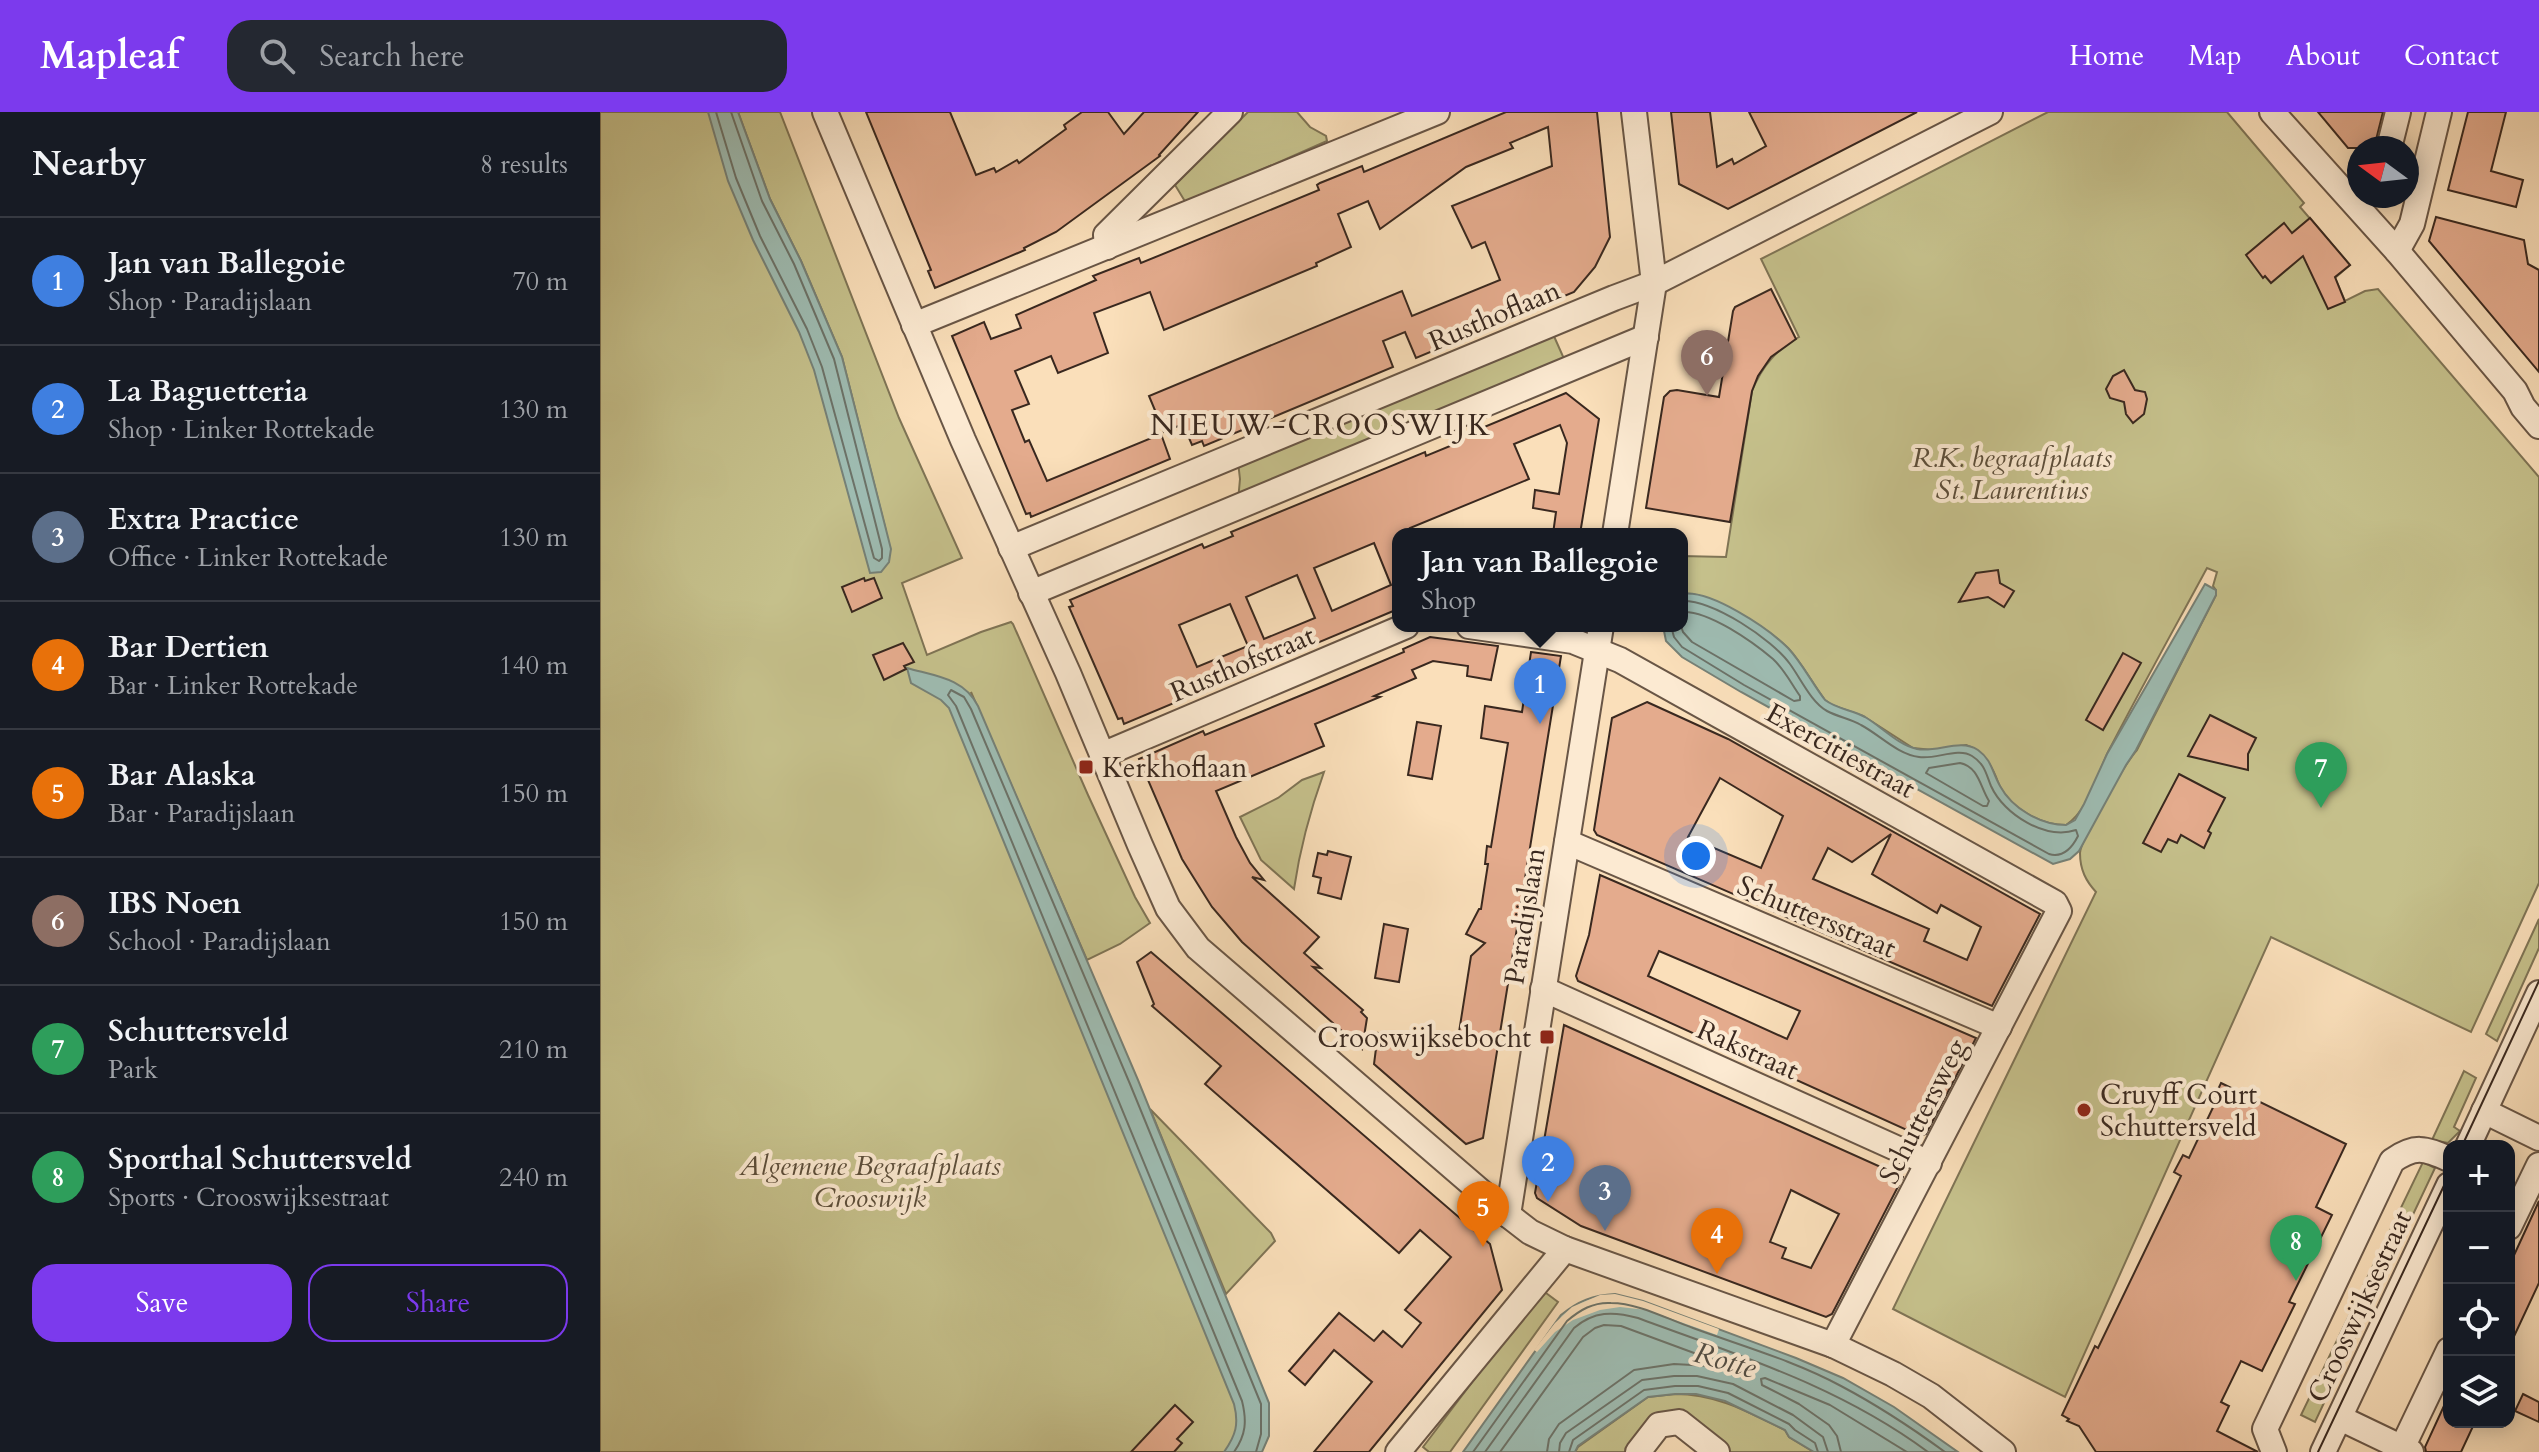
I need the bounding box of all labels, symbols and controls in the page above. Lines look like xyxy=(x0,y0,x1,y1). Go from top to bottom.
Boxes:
search box xyxy=(227,20,787,92)
text: Mapleaf xyxy=(40,30,179,82)
icon: search xyxy=(255,34,299,78)
text: Search here xyxy=(319,36,465,77)
text: Home xyxy=(2069,37,2144,75)
text: Map xyxy=(2188,37,2242,75)
text: About xyxy=(2286,37,2360,75)
text: Contact xyxy=(2404,37,2499,75)
north arrow xyxy=(2347,136,2419,208)
text: Nearby xyxy=(32,141,147,187)
text: 8 results xyxy=(480,147,568,182)
text: Jan van Ballegoie xyxy=(108,243,346,284)
text: 1 xyxy=(51,264,65,299)
text: 70 m xyxy=(512,264,568,299)
street label: Rusthoflaan xyxy=(1423,271,1566,361)
text: Shop · Paradijslaan xyxy=(108,284,312,319)
pin: 6 xyxy=(1681,330,1733,396)
text: La Baguetteria xyxy=(108,371,308,412)
text: 2 xyxy=(51,392,65,427)
text: 130 m xyxy=(499,392,568,427)
district label: NIEUW-CROOSWIJK xyxy=(1150,405,1492,446)
text: Shop · Linker Rottekade xyxy=(108,412,375,447)
park label: R.K. begraafplaats St. Laurentius xyxy=(1912,439,2112,509)
text: Extra Practice xyxy=(108,499,299,540)
text: 3 xyxy=(51,520,65,555)
text: 130 m xyxy=(499,520,568,555)
popup xyxy=(1392,528,1688,632)
text: Office · Linker Rottekade xyxy=(108,540,388,575)
text: Jan van Ballegoie xyxy=(1421,542,1659,583)
text: Shop xyxy=(1421,583,1476,618)
street label: Rusthofstraat xyxy=(1164,616,1321,711)
text: Bar Dertien xyxy=(108,627,269,668)
text: 4 xyxy=(51,648,65,683)
text: 140 m xyxy=(499,648,568,683)
pin: 1 xyxy=(1514,658,1566,724)
text: Bar · Linker Rottekade xyxy=(108,668,358,703)
street label: Exercitiestraat xyxy=(1759,694,1922,808)
pin: 7 xyxy=(2295,742,2347,808)
place label: Kerkhoflaan xyxy=(1102,749,1247,787)
text: Bar Alaska xyxy=(108,755,256,796)
marker: Kerkhoflaan xyxy=(1077,758,1095,776)
text: 5 xyxy=(51,776,65,811)
text: 150 m xyxy=(499,776,568,811)
text: Bar · Paradijslaan xyxy=(108,796,295,831)
your location xyxy=(1676,836,1716,876)
street label: Paradijslaan xyxy=(1495,845,1555,987)
street label: Schuttersstraat xyxy=(1731,866,1902,967)
text: IBS Noen xyxy=(108,883,241,924)
text: 6 xyxy=(51,904,65,939)
text: 150 m xyxy=(499,904,568,939)
text: School · Paradijslaan xyxy=(108,924,331,959)
text: Schuttersveld xyxy=(108,1011,289,1052)
street label: Rakstraat xyxy=(1691,1011,1805,1089)
place label: Crooswijksebocht xyxy=(1317,1019,1531,1057)
marker: Crooswijksebocht xyxy=(1538,1028,1556,1046)
text: 7 xyxy=(51,1032,65,1067)
text: 210 m xyxy=(499,1032,568,1067)
street label: Schuttersweg xyxy=(1870,1032,1976,1191)
text: Park xyxy=(108,1052,158,1087)
place label: Cruyff Court Schuttersveld xyxy=(2100,1076,2257,1146)
marker: Cruyff Court Schuttersveld xyxy=(2075,1101,2093,1119)
pin: 2 xyxy=(1522,1136,1574,1202)
text: Sporthal Schuttersveld xyxy=(108,1139,412,1180)
map controls xyxy=(2443,1140,2515,1428)
button: + xyxy=(2443,1140,2515,1212)
park label: Algemene Begraafplaats Crooswijk xyxy=(738,1147,1001,1217)
text: 8 xyxy=(51,1160,65,1195)
text: 240 m xyxy=(499,1160,568,1195)
pin: 3 xyxy=(1579,1165,1631,1231)
text: Sports · Crooswijksestraat xyxy=(108,1180,389,1215)
pin: 5 xyxy=(1457,1181,1509,1247)
street label: Crooswijksestraat xyxy=(2299,1204,2421,1409)
pin: 4 xyxy=(1691,1208,1743,1274)
button: − xyxy=(2443,1212,2515,1284)
pin: 8 xyxy=(2270,1215,2322,1281)
button: Save xyxy=(32,1264,292,1342)
button: Share xyxy=(308,1264,568,1342)
button: locate xyxy=(2443,1284,2515,1356)
water label: Rotte xyxy=(1689,1332,1761,1389)
button: layers xyxy=(2443,1356,2515,1428)

